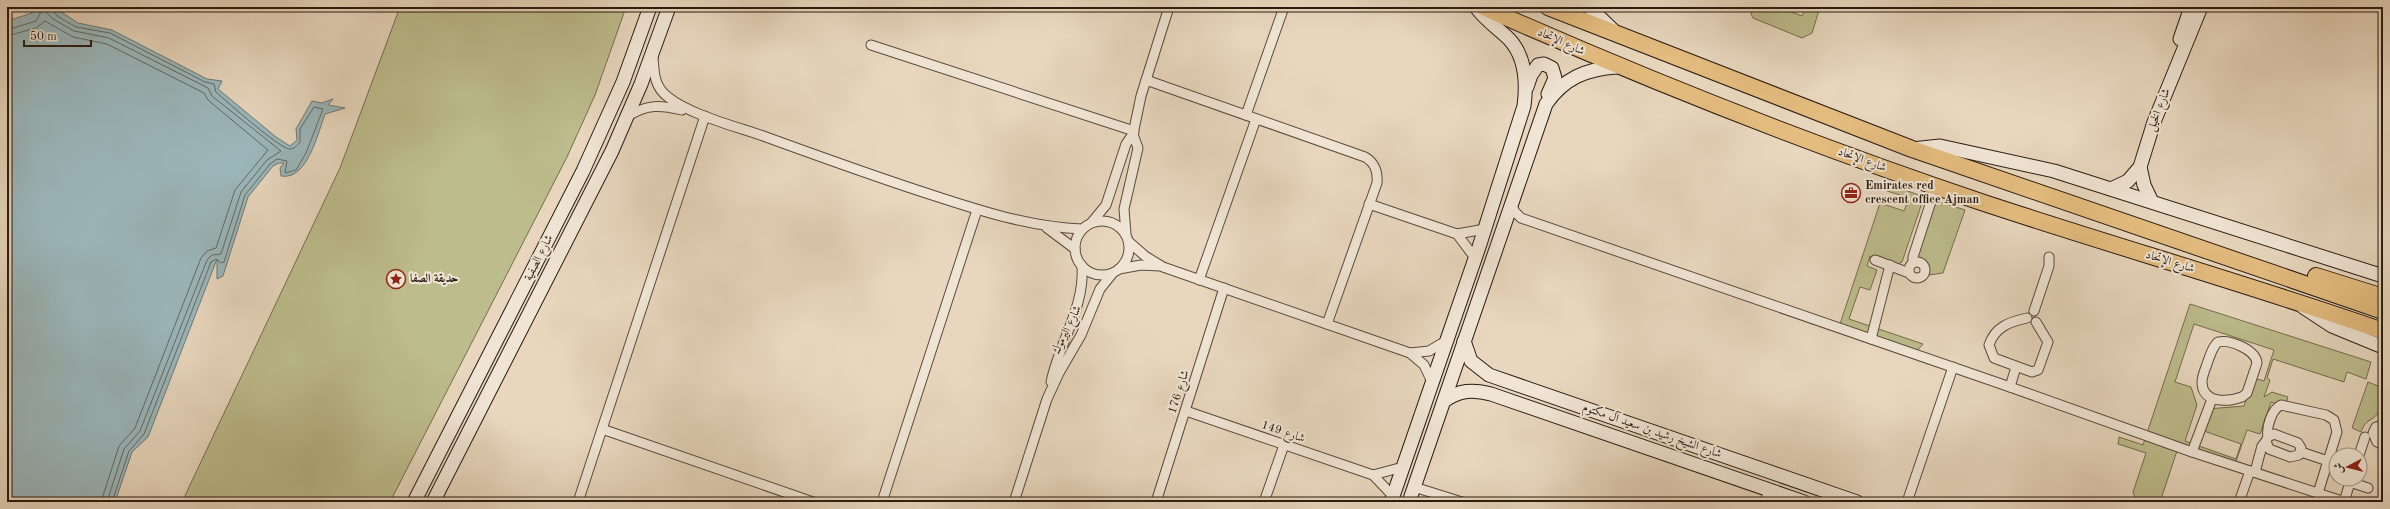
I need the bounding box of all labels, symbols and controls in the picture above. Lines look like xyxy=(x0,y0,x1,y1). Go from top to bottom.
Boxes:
scale bar xyxy=(24,22,91,48)
street label: شارع الإتحاد xyxy=(1534,25,1587,61)
text: 50 m xyxy=(30,30,57,43)
street label: شارع الخيل xyxy=(2145,87,2176,135)
street label: شارع الإتحاد xyxy=(1835,145,1888,178)
place label: Emirates red crescent office Ajman xyxy=(1865,180,1980,206)
office icon: Emirates red crescent office Ajman xyxy=(1840,182,1862,204)
street label: شارع الصفية xyxy=(522,233,559,285)
street label: شارع الإتحاد xyxy=(2143,248,2196,279)
place icon: حديقة الصفا xyxy=(385,268,407,290)
place label: حديقة الصفا xyxy=(410,272,458,286)
street label: شارع اليرموك xyxy=(1049,303,1088,358)
street label: شارع 176 xyxy=(1166,369,1196,417)
street label: شارع الشيخ رشيد بن سعيد آل مكتوم xyxy=(1580,399,1724,464)
street label: شارع 149 xyxy=(1258,419,1306,449)
north arrow xyxy=(2328,447,2368,487)
text: ش xyxy=(2333,462,2346,474)

